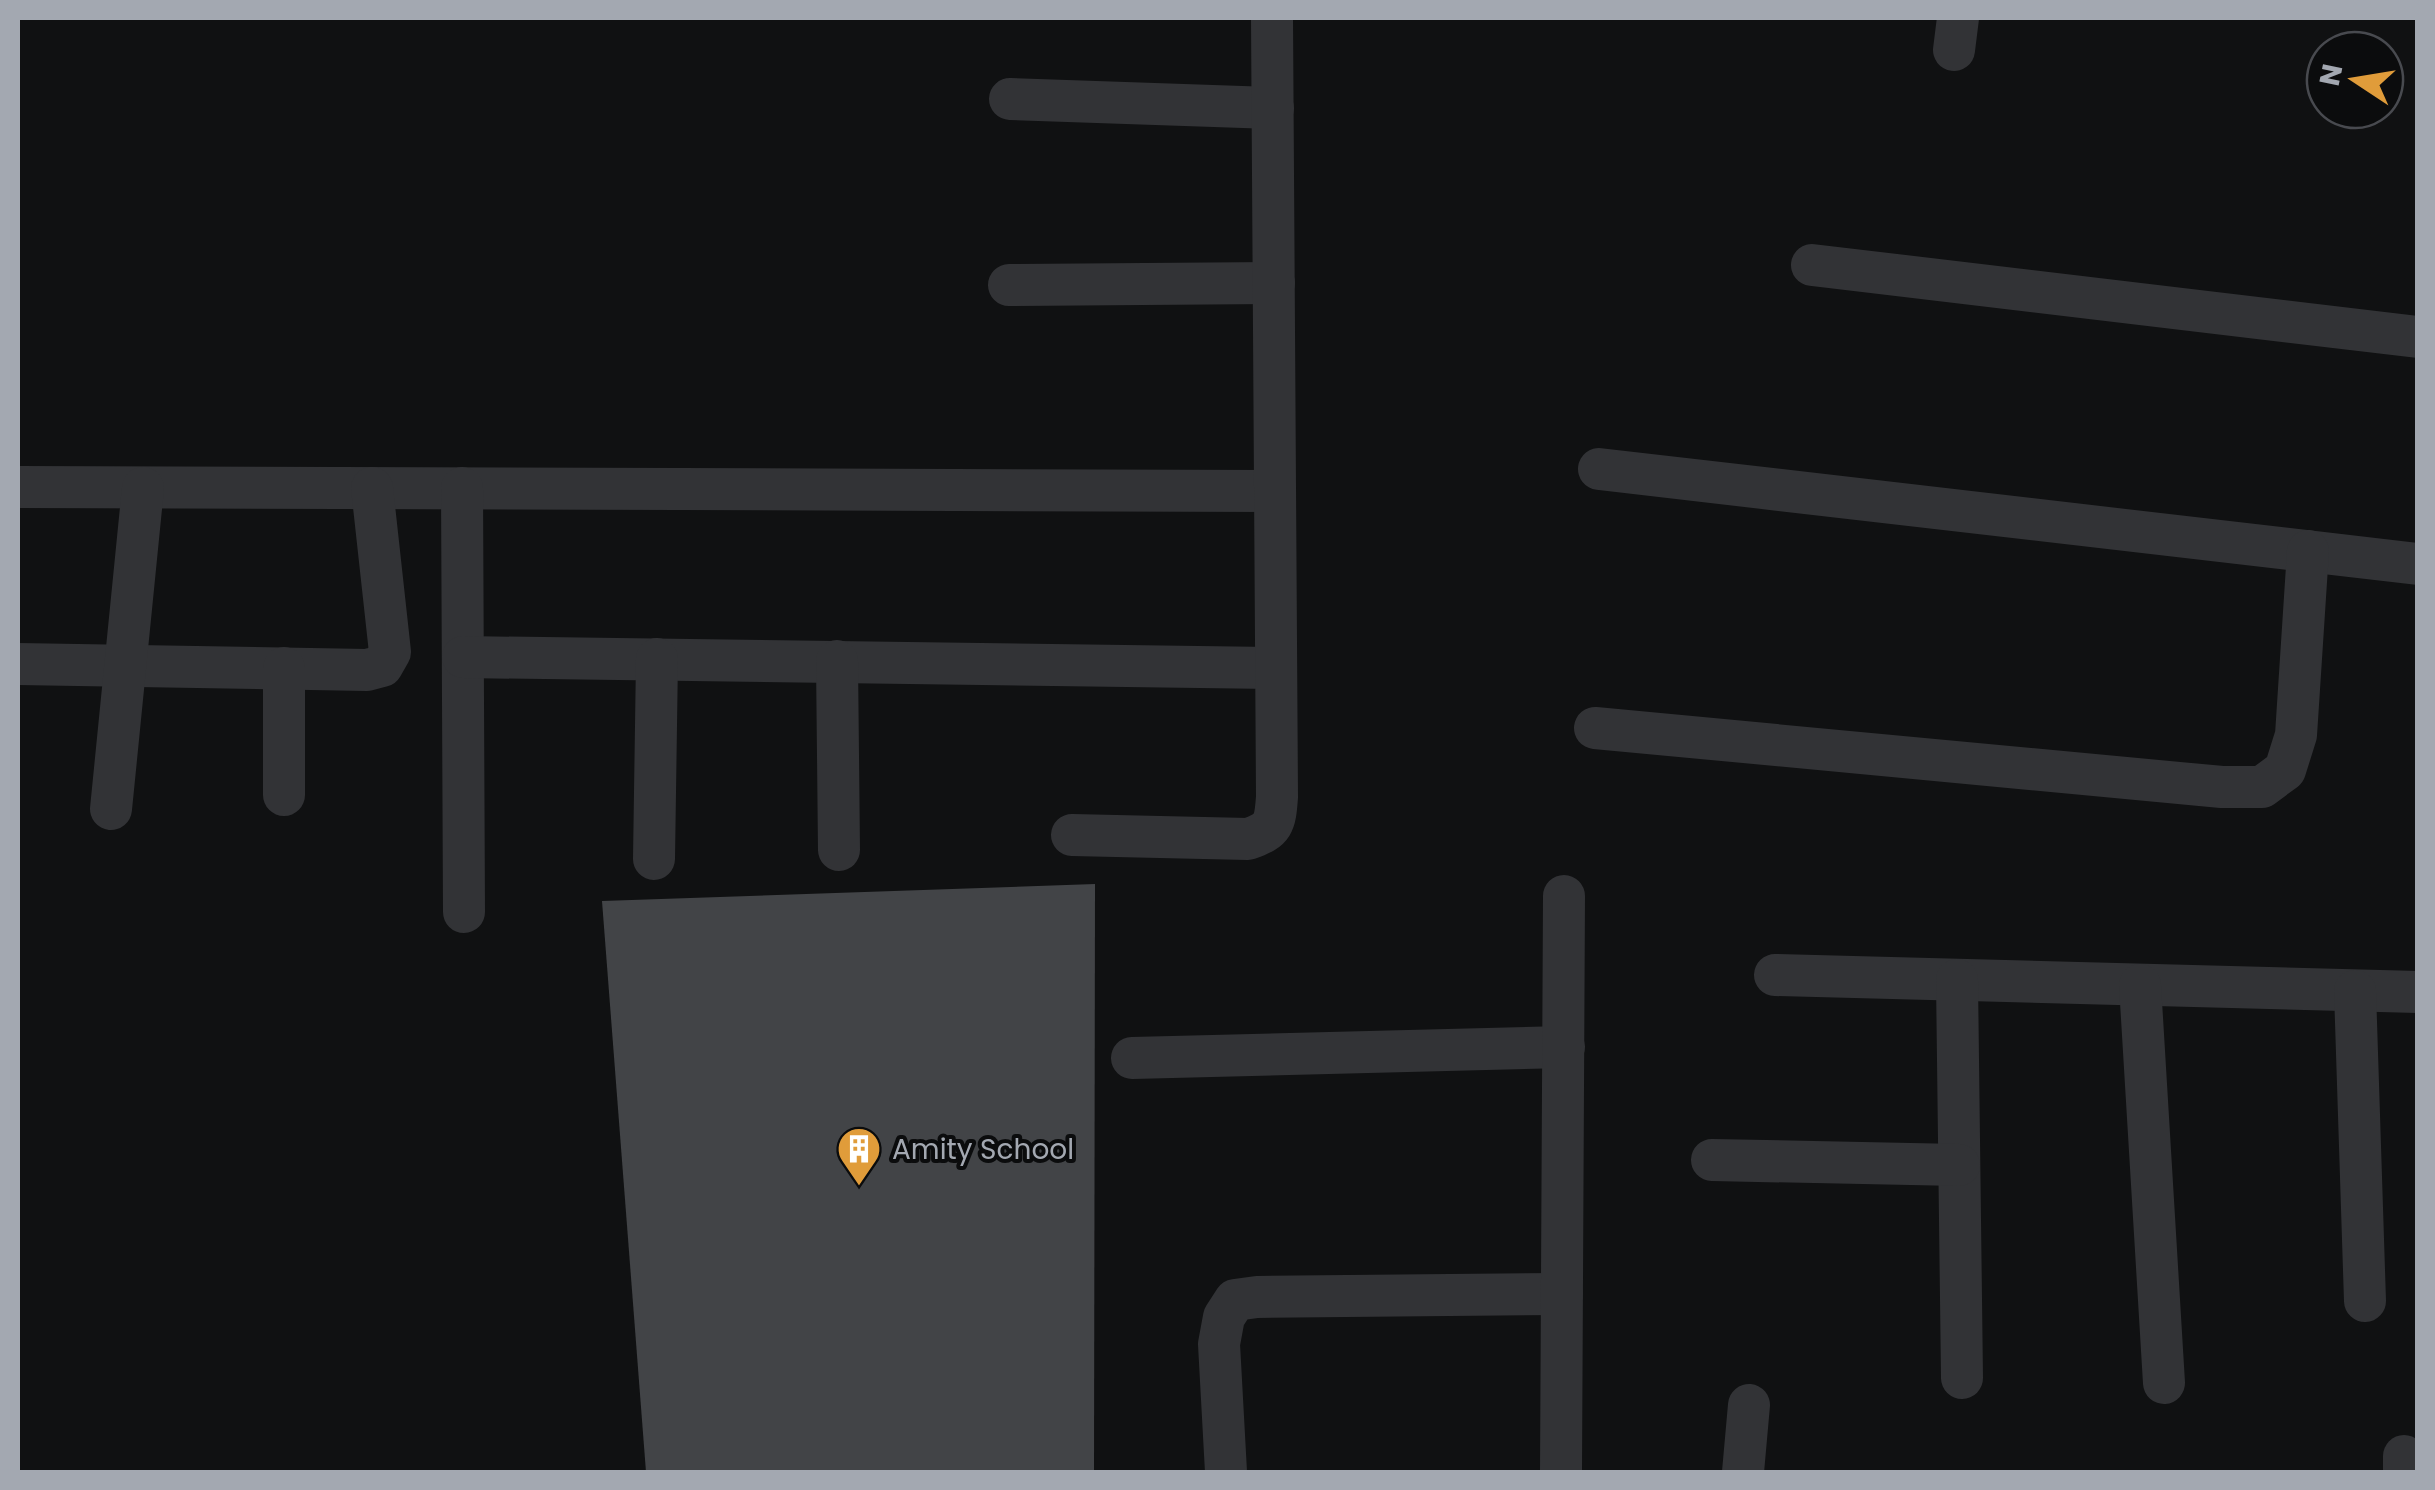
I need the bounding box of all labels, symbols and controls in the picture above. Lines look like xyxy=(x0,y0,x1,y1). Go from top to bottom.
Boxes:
north arrow xyxy=(2305,30,2405,130)
text: N xyxy=(2310,61,2352,89)
building icon: Amity School xyxy=(836,1126,882,1187)
place label: Amity School xyxy=(892,1130,1074,1169)

